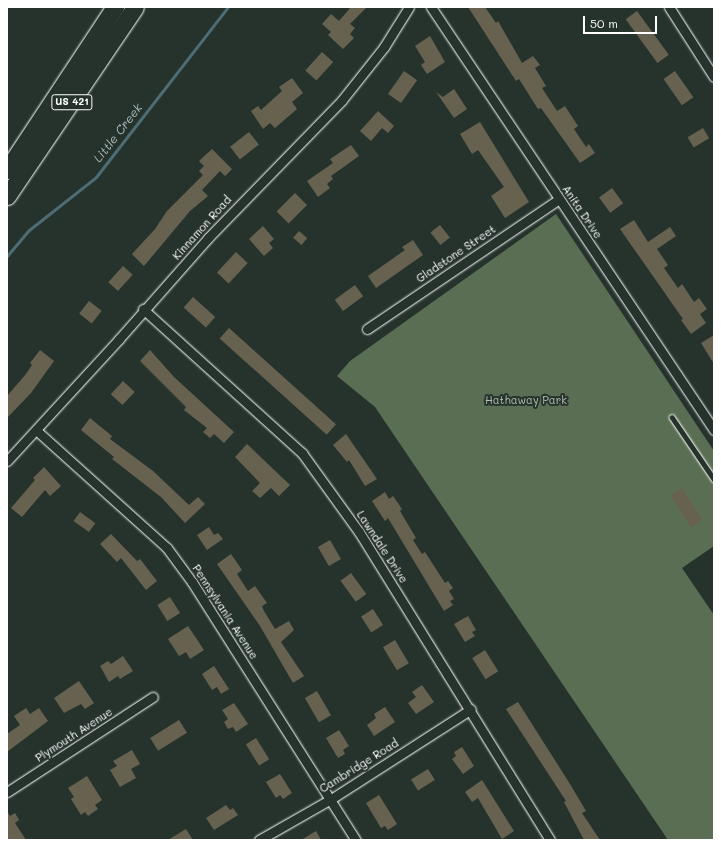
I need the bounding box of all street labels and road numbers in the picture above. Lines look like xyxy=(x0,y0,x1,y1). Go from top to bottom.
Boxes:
road number: US 421 xyxy=(51,94,93,110)
street label: Anita Drive xyxy=(559,183,605,241)
street label: Kinnamon Road xyxy=(170,193,234,263)
street label: Gladstone Street xyxy=(414,223,498,285)
street label: Lawndale Drive xyxy=(354,508,410,586)
street label: Pennsylvania Avenue xyxy=(189,562,261,662)
street label: Plymouth Avenue xyxy=(33,705,115,765)
street label: Cambridge Road xyxy=(317,736,401,796)

